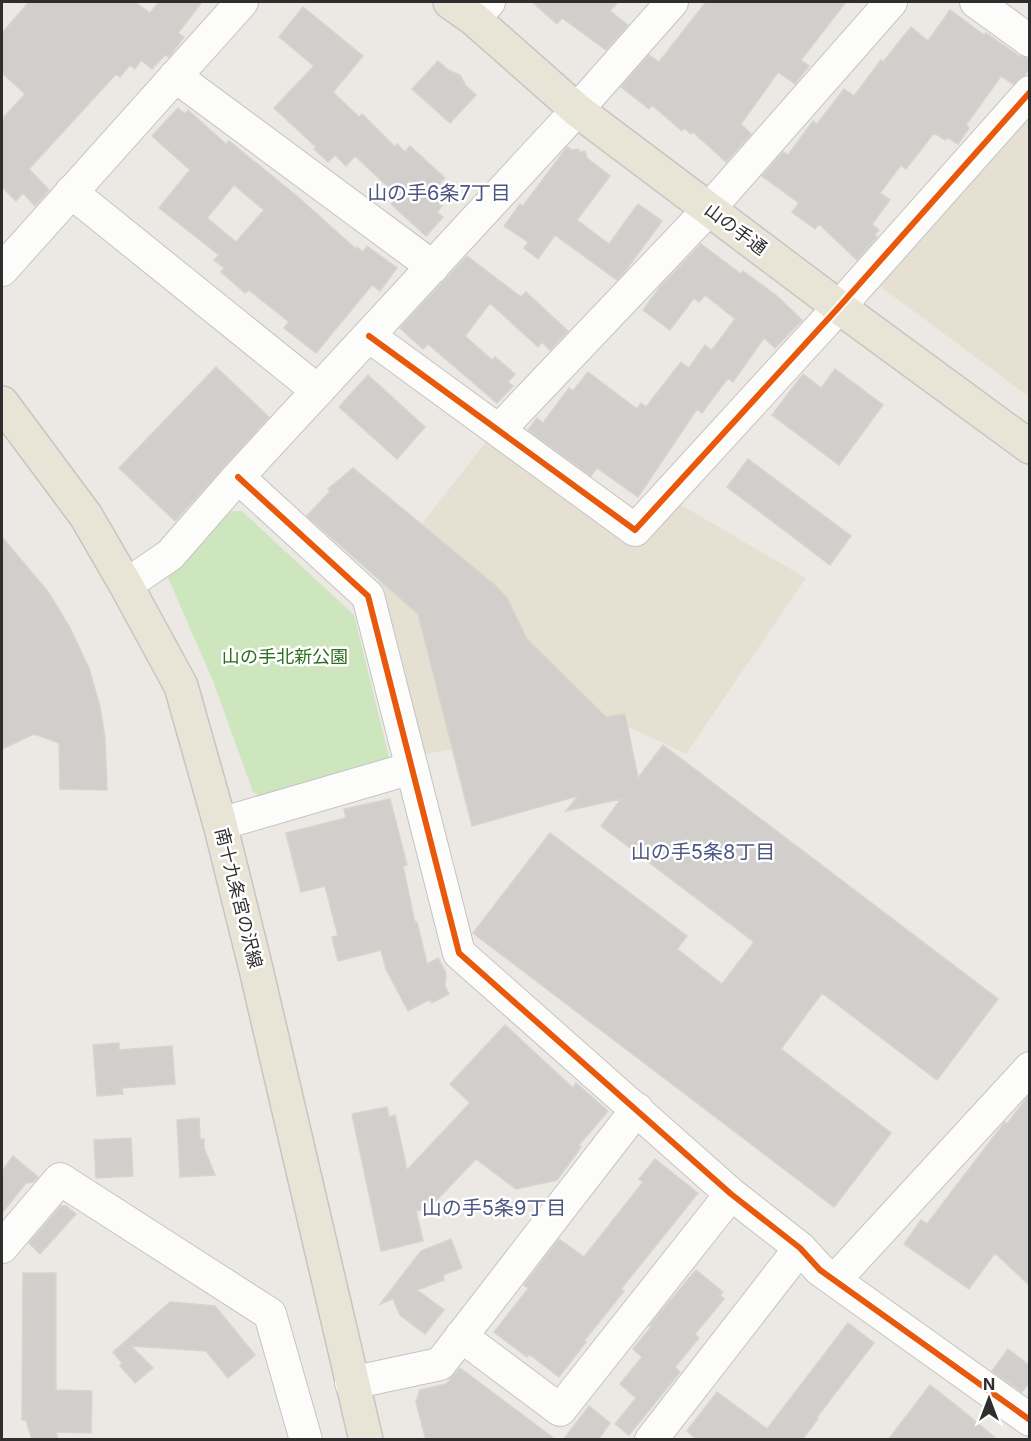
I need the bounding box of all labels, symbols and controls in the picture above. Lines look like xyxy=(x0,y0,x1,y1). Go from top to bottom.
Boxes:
district label: 山の手6条7丁目 xyxy=(367,181,511,205)
street label: 山の手通 xyxy=(701,199,771,259)
park label: 山の手北新公園 xyxy=(222,646,348,667)
street label: 南十九条宮の沢線 xyxy=(211,826,267,970)
district label: 山の手5条8丁目 xyxy=(631,840,775,864)
district label: 山の手5条9丁目 xyxy=(422,1196,566,1220)
north arrow xyxy=(959,1369,1019,1429)
text: N xyxy=(983,1374,995,1394)

